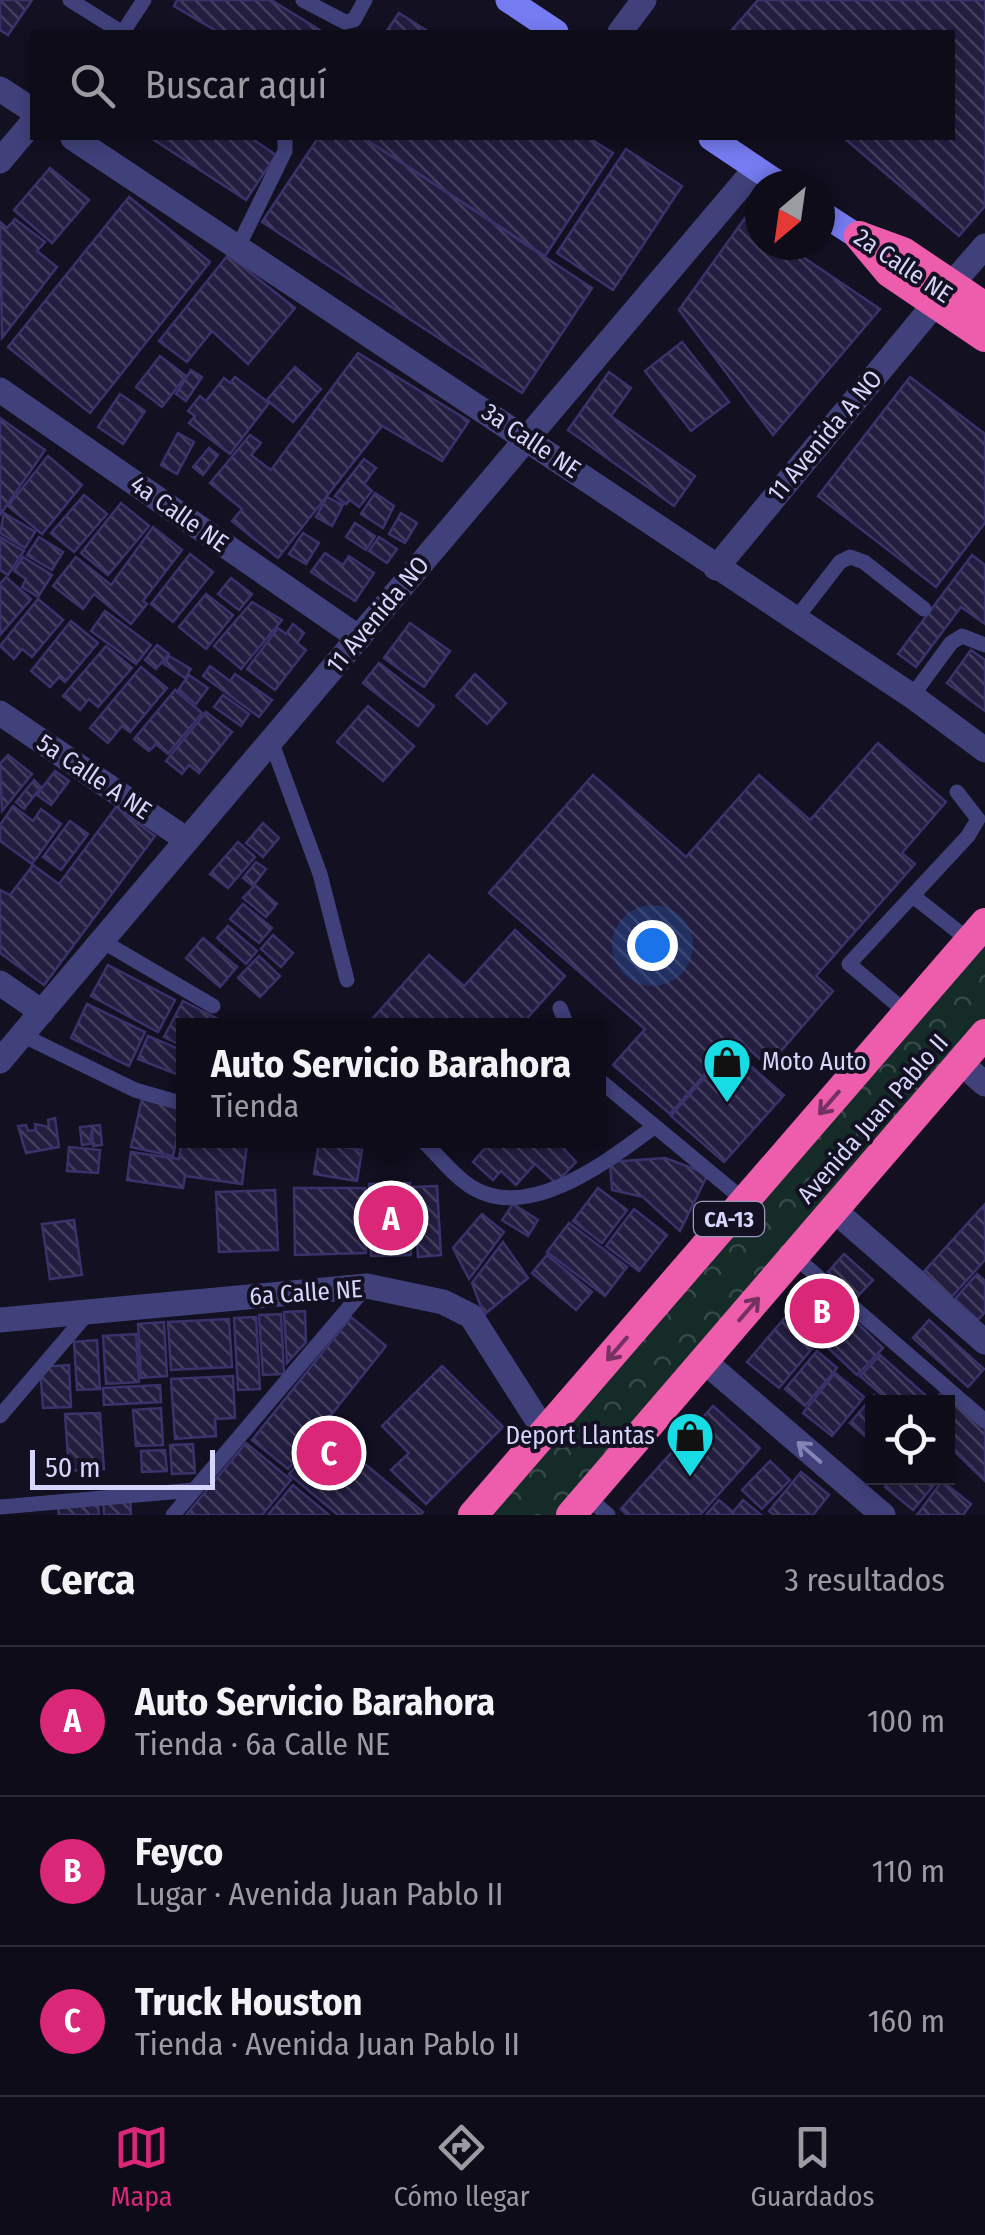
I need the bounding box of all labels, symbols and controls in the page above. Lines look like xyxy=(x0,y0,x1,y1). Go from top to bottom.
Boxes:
search box xyxy=(30,30,955,140)
icon: search xyxy=(65,58,120,113)
text: Buscar aquí xyxy=(145,62,327,108)
north arrow xyxy=(745,170,835,260)
street label: 2a Calle NE xyxy=(848,222,958,310)
street label: 11 Avenida A NO xyxy=(761,364,889,508)
street label: 3a Calle NE xyxy=(476,397,586,485)
street label: 4a Calle NE xyxy=(124,469,234,559)
street label: 11 Avenida NO xyxy=(320,550,436,680)
street label: 5a Calle A NE xyxy=(31,728,157,826)
your location xyxy=(627,920,678,971)
popup xyxy=(176,1018,606,1148)
street label: Avenida Juan Pablo II xyxy=(791,1028,955,1210)
shop icon: Moto Auto xyxy=(701,1036,753,1104)
text: Auto Servicio Barahora xyxy=(211,1041,571,1087)
place label: Moto Auto xyxy=(762,1047,867,1077)
text: Tienda xyxy=(211,1087,299,1125)
one-way arrow xyxy=(818,1090,841,1115)
pin: A xyxy=(358,1180,424,1256)
road number: CA-13 xyxy=(694,1202,764,1236)
street label: 6a Calle NE xyxy=(248,1274,364,1312)
pin: B xyxy=(790,1274,854,1348)
one-way arrow xyxy=(738,1296,760,1322)
one-way arrow xyxy=(606,1336,629,1361)
map controls xyxy=(865,1395,955,1485)
button: locate xyxy=(865,1395,955,1485)
shop icon: Deport Llantas xyxy=(664,1410,716,1478)
pin: C xyxy=(296,1416,362,1490)
place label: Deport Llantas xyxy=(505,1421,655,1451)
one-way arrow xyxy=(797,1440,822,1463)
scale bar xyxy=(30,1445,215,1490)
text: 50 m xyxy=(45,1451,101,1484)
text: Cerca xyxy=(40,1555,135,1605)
text: 3 resultados xyxy=(785,1561,945,1599)
text: Auto Servicio Barahora xyxy=(135,1679,495,1725)
text: A xyxy=(64,1702,81,1740)
text: 100 m xyxy=(867,1702,945,1740)
text: Tienda · 6a Calle NE xyxy=(135,1725,390,1763)
text: Feyco xyxy=(135,1829,223,1875)
text: B xyxy=(64,1852,81,1890)
text: 110 m xyxy=(872,1852,945,1890)
text: Lugar · Avenida Juan Pablo II xyxy=(135,1875,503,1913)
text: Truck Houston xyxy=(135,1979,362,2025)
text: C xyxy=(64,2002,81,2040)
text: 160 m xyxy=(868,2002,945,2040)
text: Tienda · Avenida Juan Pablo II xyxy=(135,2025,520,2063)
tab: Mapa xyxy=(111,2120,173,2213)
tab: Cómo llegar xyxy=(394,2120,530,2213)
tab: Guardados xyxy=(751,2120,874,2213)

